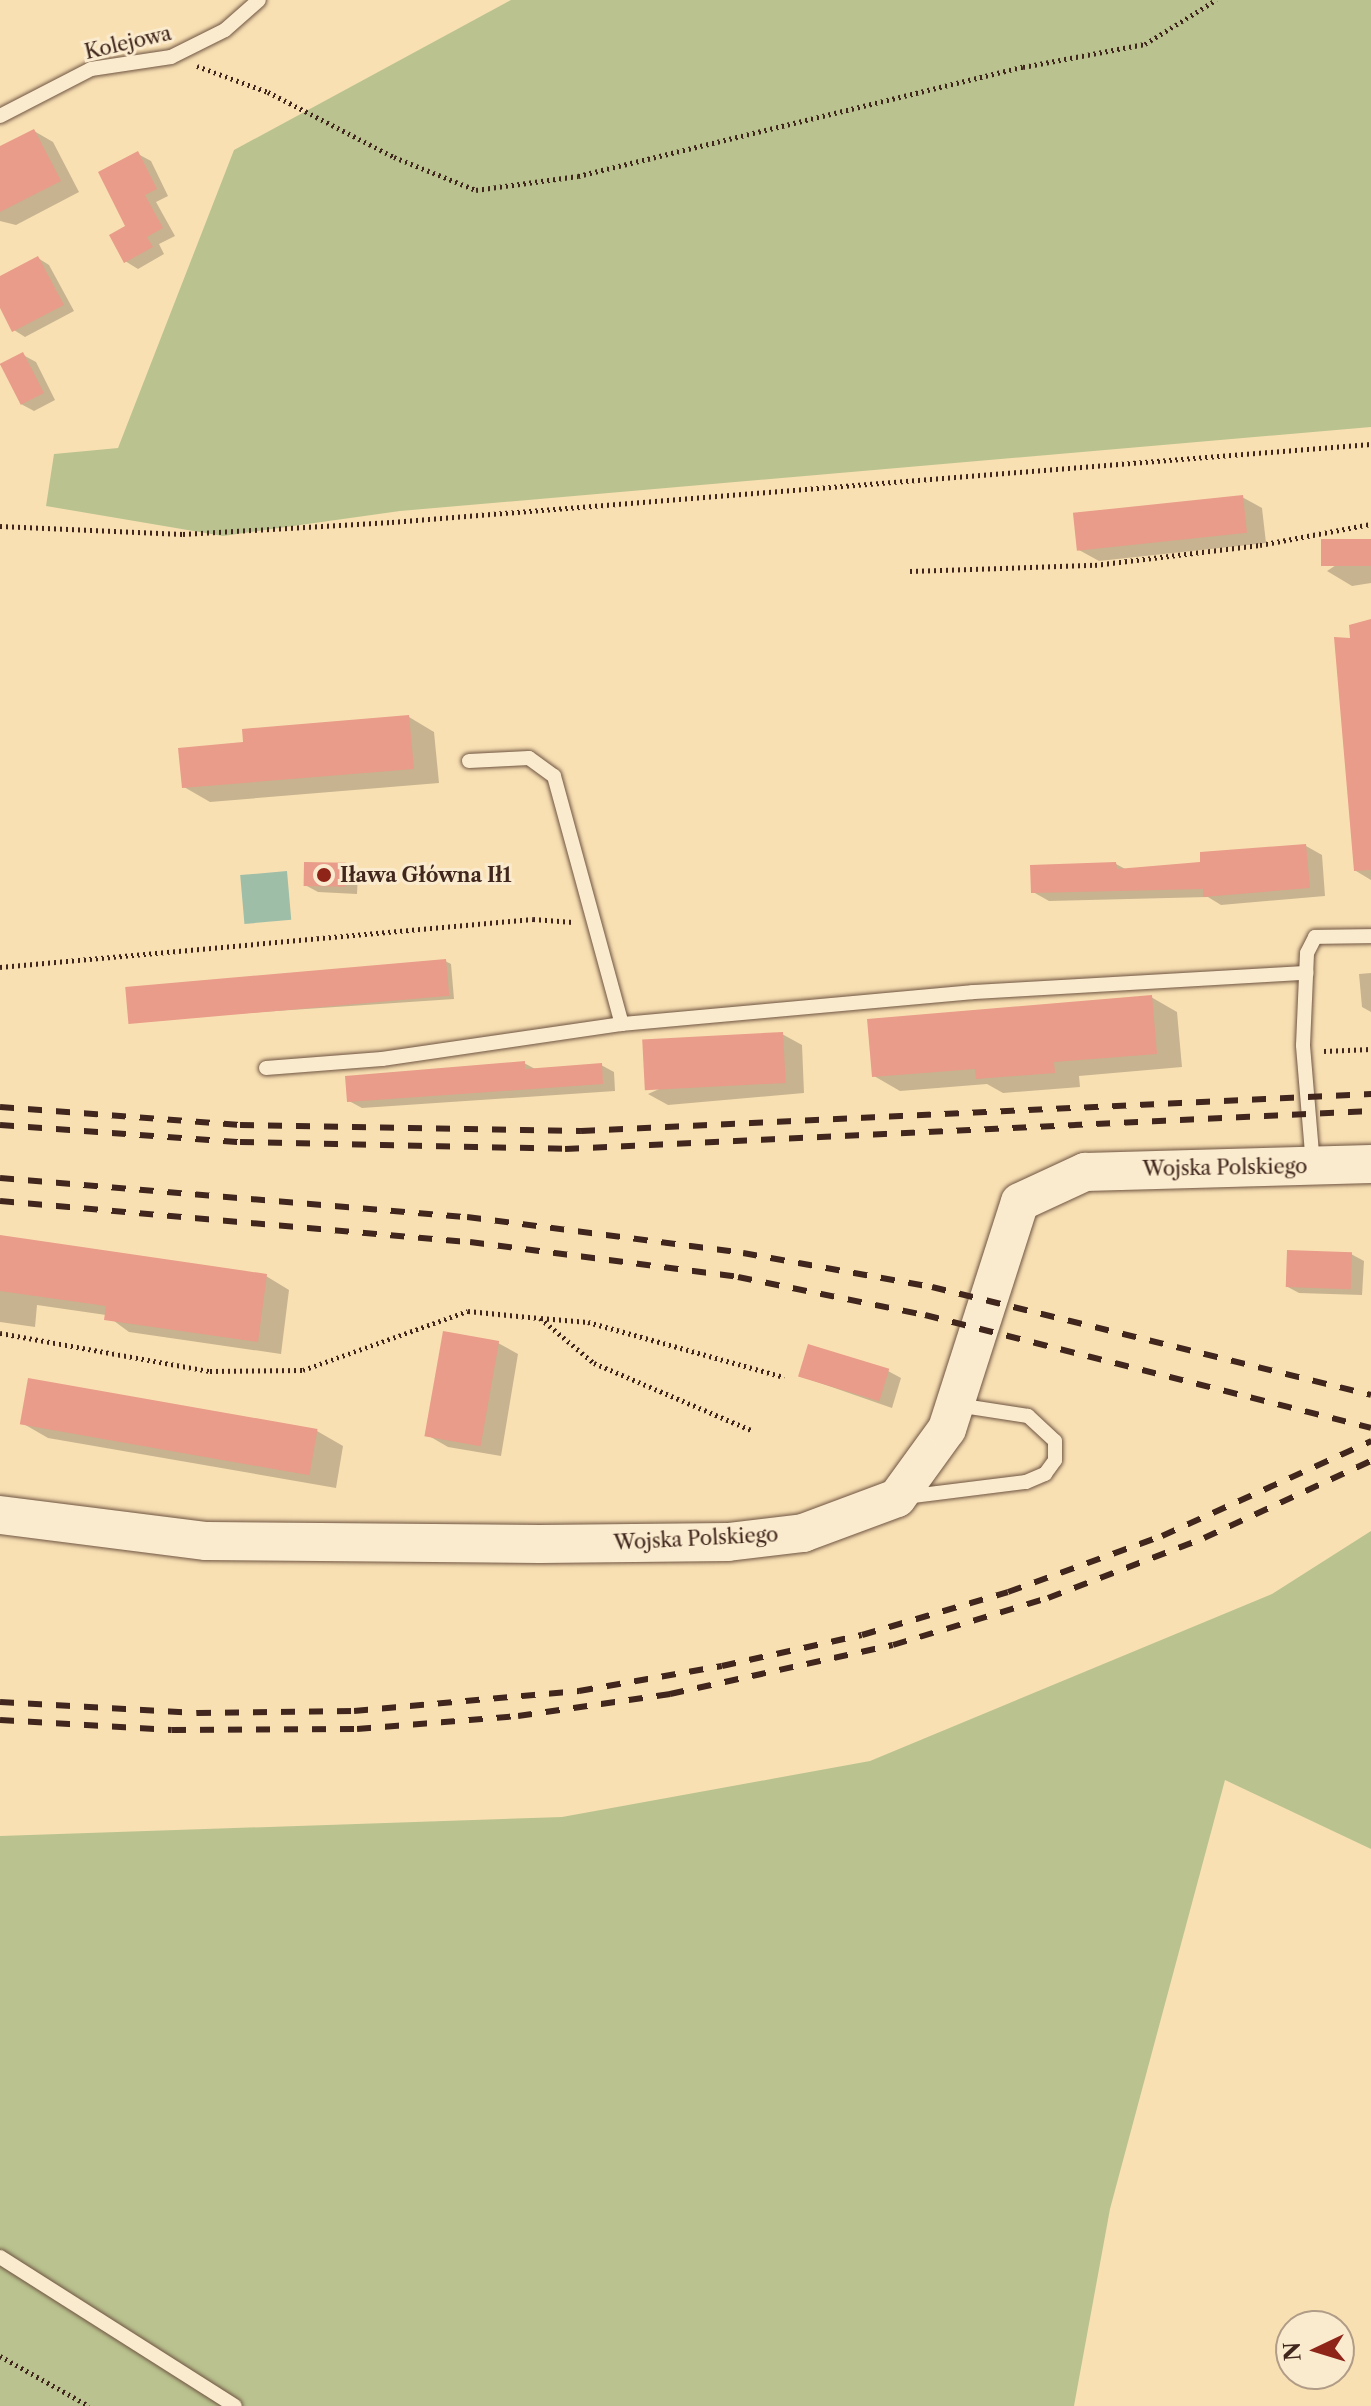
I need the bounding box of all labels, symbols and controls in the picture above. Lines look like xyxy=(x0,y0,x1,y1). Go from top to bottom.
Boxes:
street label: Kolejowa xyxy=(82,21,174,65)
place label: Iława Główna Ił1 xyxy=(340,863,512,887)
marker: Iława Główna Ił1 xyxy=(315,866,333,884)
street label: Wojska Polskiego xyxy=(1142,1155,1308,1181)
street label: Wojska Polskiego xyxy=(613,1523,779,1555)
north arrow xyxy=(1275,2310,1355,2390)
text: N xyxy=(1278,2341,1307,2362)

